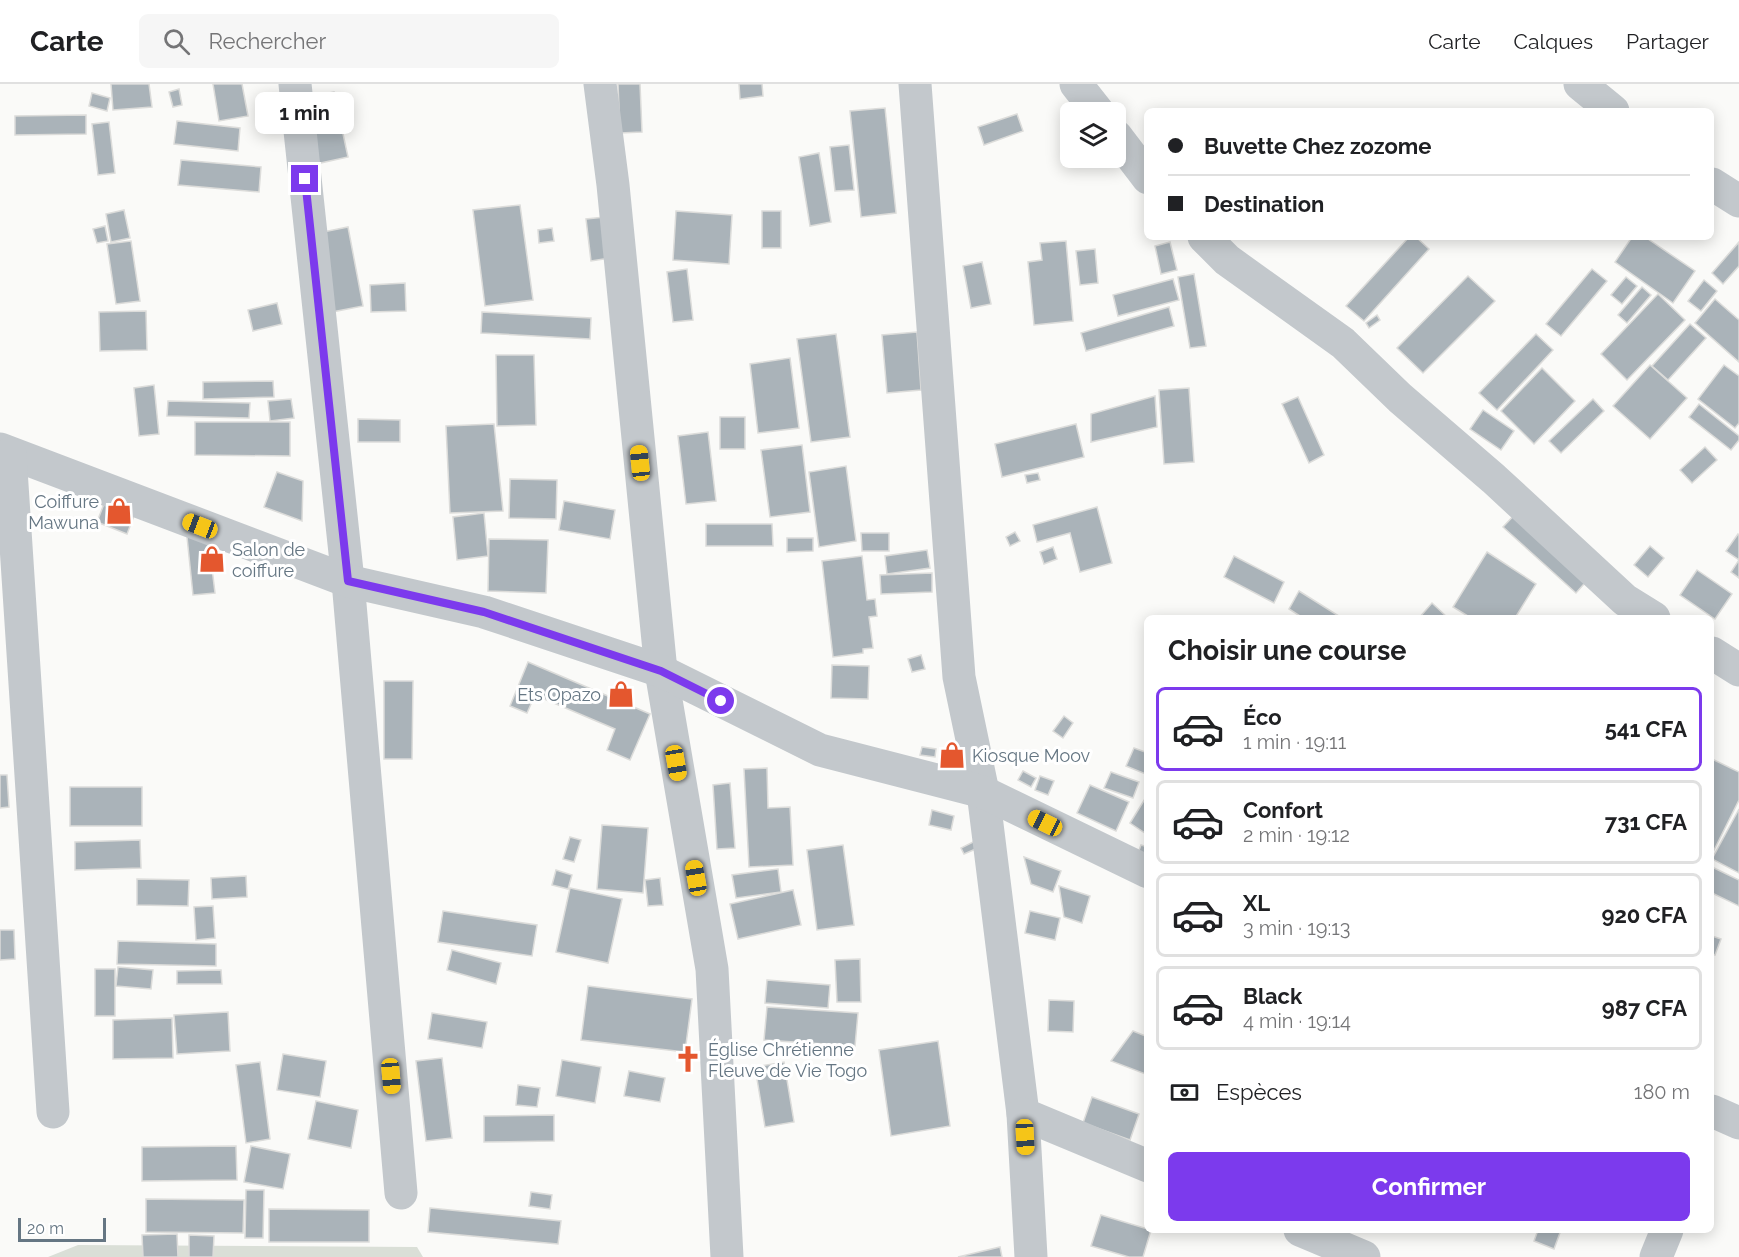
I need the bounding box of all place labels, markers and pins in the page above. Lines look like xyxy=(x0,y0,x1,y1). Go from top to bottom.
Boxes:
place label: Coiffure Mawuna xyxy=(28,491,99,533)
shop icon: Coiffure Mawuna xyxy=(104,496,134,526)
place label: Salon de coiffure xyxy=(232,539,306,581)
shop icon: Salon de coiffure xyxy=(197,544,227,574)
shop icon: Ets Opazo xyxy=(606,679,636,709)
place label: Ets Opazo xyxy=(517,684,601,705)
shop icon: Kiosque Moov xyxy=(937,740,967,770)
place label: Kiosque Moov xyxy=(972,745,1091,766)
place label: Église Chrétienne Fleuve de Vie Togo xyxy=(708,1038,867,1081)
church icon: Église Chrétienne Fleuve de Vie Togo xyxy=(673,1044,703,1074)

